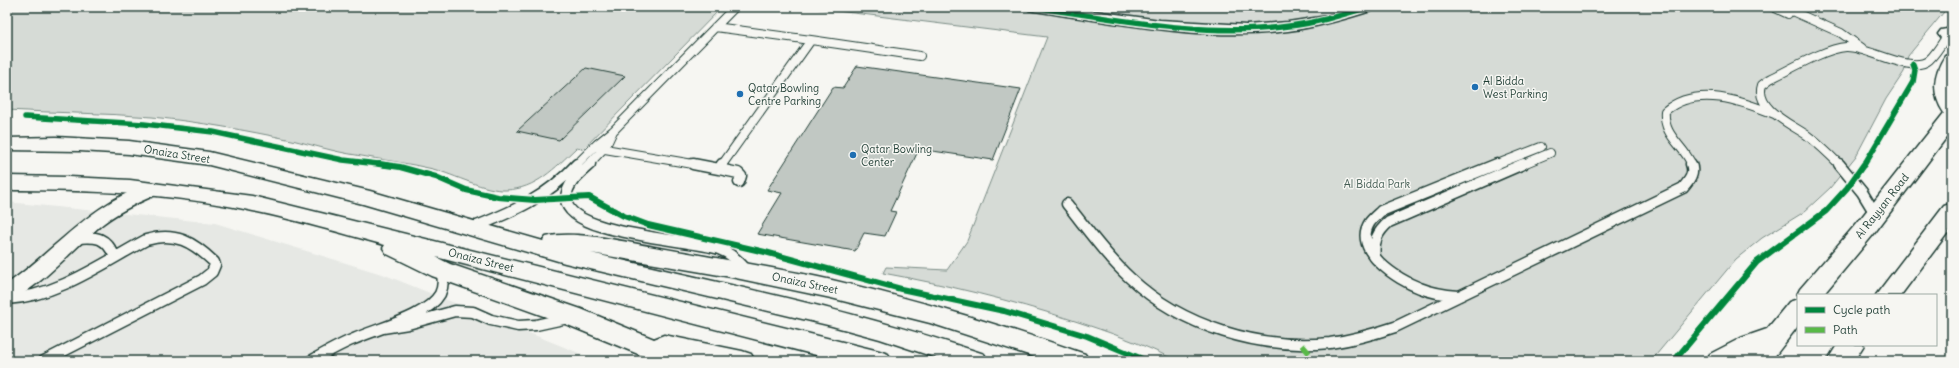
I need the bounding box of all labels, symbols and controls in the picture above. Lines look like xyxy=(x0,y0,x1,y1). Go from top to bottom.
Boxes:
place label: Al Bidda West Parking xyxy=(1483,74,1548,101)
place label: Qatar Bowling Centre Parking xyxy=(748,81,821,108)
marker: Al Bidda West Parking xyxy=(1470,82,1480,92)
marker: Qatar Bowling Centre Parking xyxy=(735,89,745,99)
street label: Onaiza Street xyxy=(143,142,211,166)
place label: Qatar Bowling Center xyxy=(861,142,932,169)
marker: Qatar Bowling Center xyxy=(848,150,858,160)
street label: Al Rayyan Road xyxy=(1852,170,1912,241)
park label: Al Bidda Park xyxy=(1344,177,1411,191)
street label: Onaiza Street xyxy=(447,245,516,275)
street label: Onaiza Street xyxy=(771,269,840,297)
legend xyxy=(1797,294,1937,346)
text: Cycle path xyxy=(1833,302,1890,317)
text: Path xyxy=(1833,322,1858,337)

